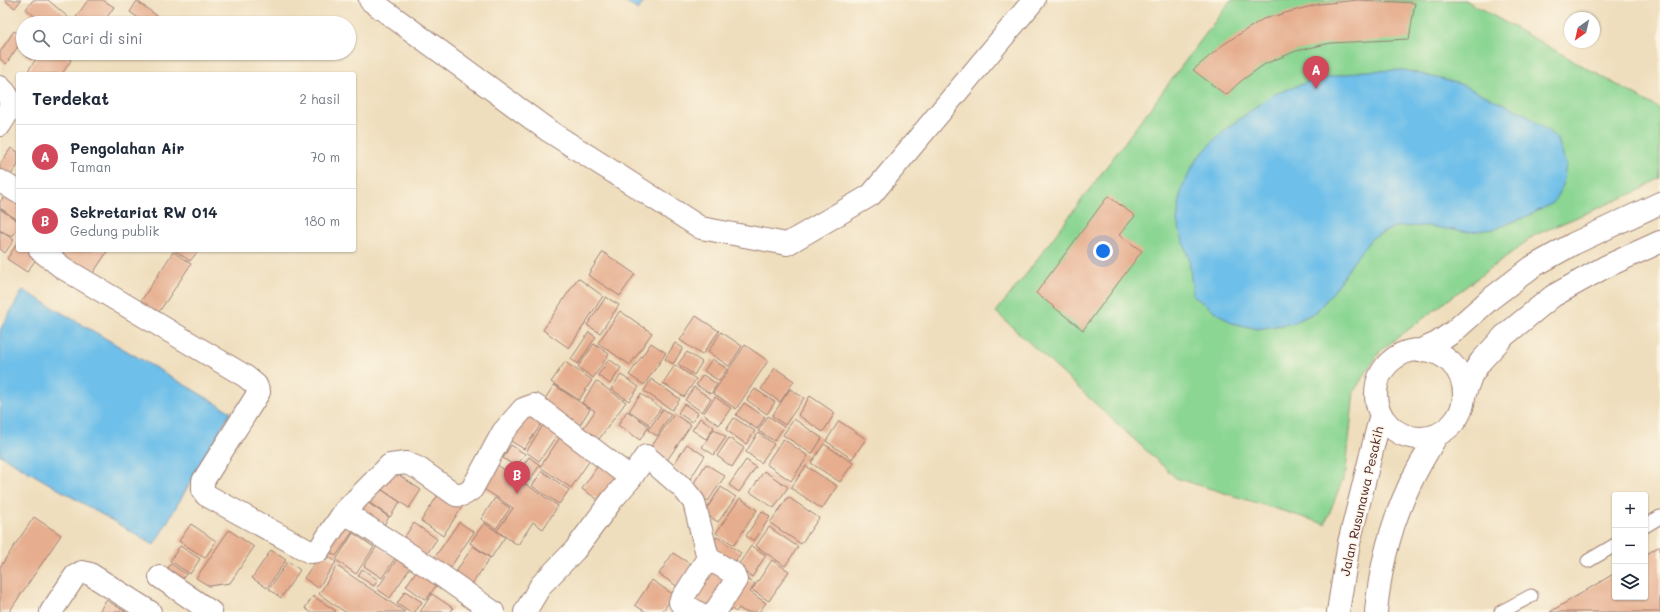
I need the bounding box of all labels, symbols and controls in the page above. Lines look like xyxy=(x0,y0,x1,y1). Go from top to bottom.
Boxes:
north arrow xyxy=(1564,12,1600,48)
search box xyxy=(16,16,356,60)
icon: search xyxy=(30,27,52,49)
text: Cari di sini xyxy=(62,28,143,48)
pin: A xyxy=(1303,56,1329,89)
text: Terdekat xyxy=(32,87,109,109)
text: 2 hasil xyxy=(300,90,340,107)
text: Pengolahan Air xyxy=(70,138,184,158)
text: A xyxy=(40,148,50,165)
text: 70 m xyxy=(310,148,340,165)
text: Taman xyxy=(70,158,111,175)
text: Sekretariat RW 014 xyxy=(70,202,218,222)
text: B xyxy=(41,212,49,229)
text: 180 m xyxy=(304,212,340,229)
text: Gedung publik xyxy=(70,222,160,239)
your location xyxy=(1093,241,1113,261)
street label: Jalan Rusunawa Pesakih xyxy=(1335,424,1387,578)
pin: B xyxy=(504,461,530,494)
map controls xyxy=(1612,492,1648,600)
button: + xyxy=(1612,492,1648,528)
button: − xyxy=(1612,528,1648,564)
button: layers xyxy=(1612,564,1648,600)

